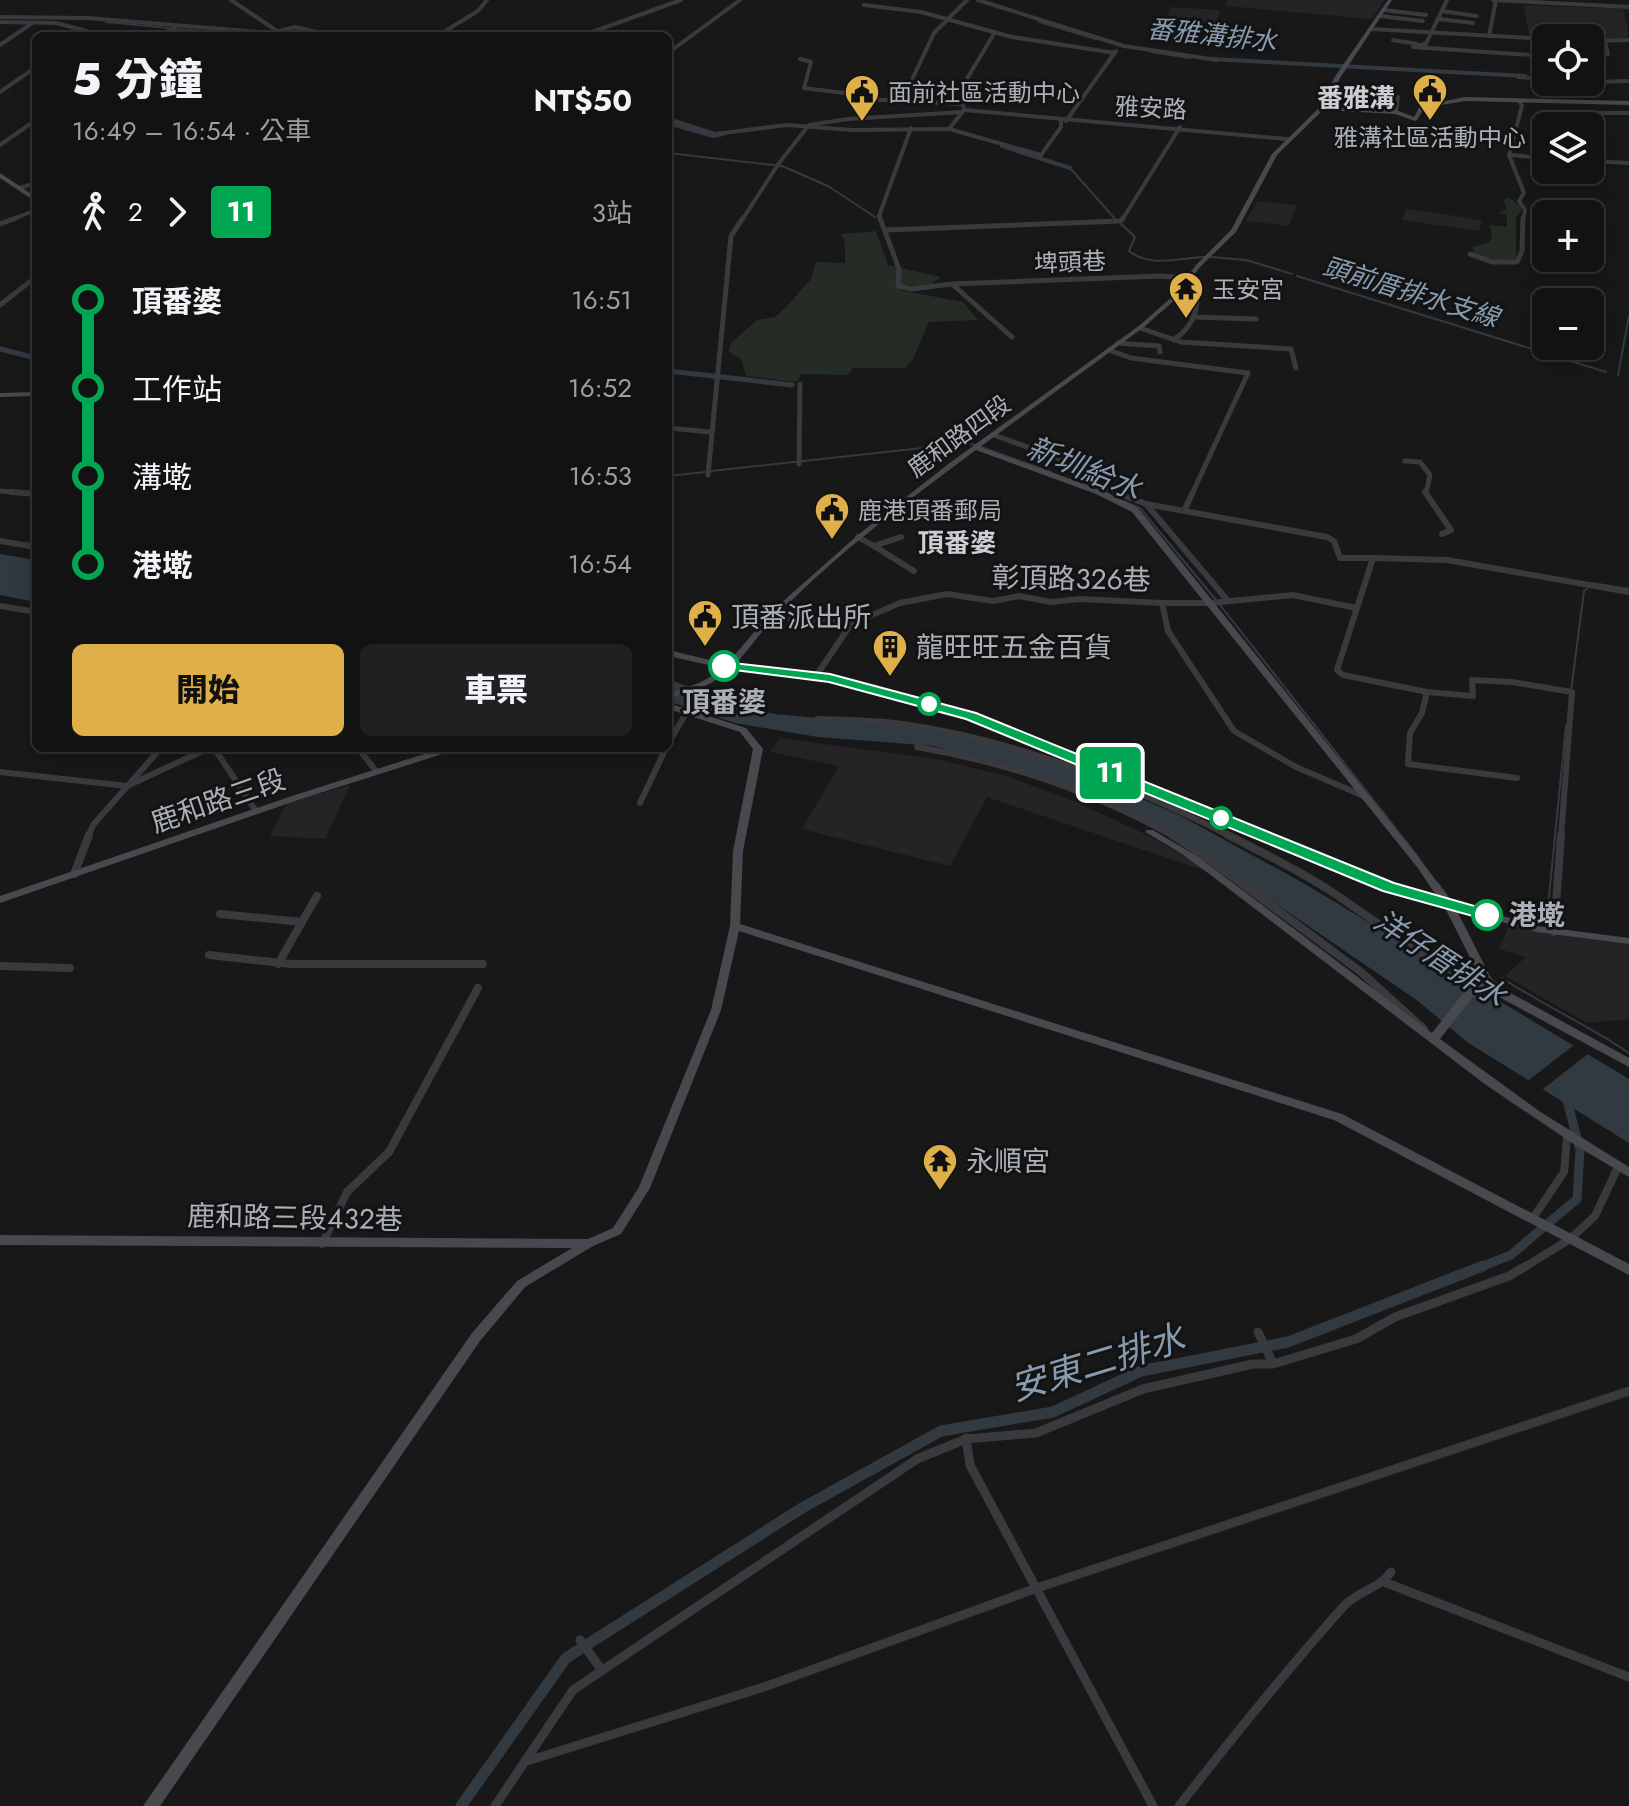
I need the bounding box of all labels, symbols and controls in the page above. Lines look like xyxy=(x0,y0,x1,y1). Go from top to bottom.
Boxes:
water label: 番雅溝排水 xyxy=(1145,9,1280,61)
map controls xyxy=(1532,24,1604,360)
button: locate xyxy=(1532,24,1604,96)
text: 5 分鐘 xyxy=(72,48,203,112)
public building icon: 雅溝社區活動中心 xyxy=(1411,72,1449,122)
public building icon: 面前社區活動中心 xyxy=(843,73,881,123)
place label: 面前社區活動中心 xyxy=(888,75,1080,110)
text: NT$50 xyxy=(533,79,632,122)
district label: 番雅溝 xyxy=(1317,79,1395,117)
street label: 雅安路 xyxy=(1114,89,1188,127)
text: 16:49 – 16:54 · 公車 xyxy=(72,112,311,150)
button: layers xyxy=(1532,112,1604,184)
place label: 雅溝社區活動中心 xyxy=(1334,120,1526,155)
icon: walk xyxy=(72,190,116,234)
icon: forward xyxy=(155,190,199,234)
text: 11 xyxy=(227,191,255,232)
text: 2 xyxy=(128,193,143,231)
text: 3站 xyxy=(592,194,632,232)
button: + xyxy=(1532,200,1604,272)
street label: 埤頭巷 xyxy=(1033,243,1107,281)
water label: 頭前厝排水支線 xyxy=(1318,247,1506,338)
temple icon: 玉安宮 xyxy=(1167,270,1205,320)
place label: 玉安宮 xyxy=(1212,272,1284,307)
text: 頂番婆 xyxy=(132,280,222,323)
text: 16:51 xyxy=(571,281,632,319)
button: − xyxy=(1532,288,1604,360)
text: 工作站 xyxy=(132,368,222,411)
text: 16:52 xyxy=(568,369,632,407)
street label: 鹿和路四段 xyxy=(900,387,1018,485)
water label: 新圳給水 xyxy=(1020,426,1150,511)
text: 溝墘 xyxy=(132,456,192,499)
text: 16:53 xyxy=(569,457,632,495)
public building icon: 鹿港頂番郵局 xyxy=(813,491,851,541)
place label: 鹿港頂番郵局 xyxy=(858,493,1002,528)
district label: 頂番婆 xyxy=(918,524,996,562)
text: 港墘 xyxy=(132,544,192,587)
text: 16:54 xyxy=(568,545,632,583)
street label: 彰頂路326巷 xyxy=(991,557,1151,601)
place label: 頂番派出所 xyxy=(731,597,871,638)
public building icon: 頂番派出所 xyxy=(686,598,724,648)
place label: 龍旺旺五金百貨 xyxy=(916,627,1112,668)
building icon: 龍旺旺五金百貨 xyxy=(871,628,909,678)
button: 開始 xyxy=(72,644,344,736)
button: 車票 xyxy=(360,644,632,736)
marker: 頂番婆 xyxy=(709,651,739,681)
place label: 頂番婆 xyxy=(682,682,766,723)
unlabelled marker xyxy=(918,693,940,715)
line badge: 11 xyxy=(1074,747,1146,799)
text: 11 xyxy=(1096,752,1124,793)
street label: 鹿和路三段 xyxy=(145,759,291,843)
unlabelled marker xyxy=(1210,807,1232,829)
place label: 港墘 xyxy=(1509,895,1565,936)
water label: 洋仔厝排水 xyxy=(1365,899,1516,1018)
marker: 港墘 xyxy=(1472,900,1502,930)
place label: 永順宮 xyxy=(966,1141,1050,1182)
temple icon: 永順宮 xyxy=(921,1142,959,1192)
street label: 鹿和路三段432巷 xyxy=(187,1196,403,1240)
water label: 安東二排水 xyxy=(1003,1310,1193,1413)

